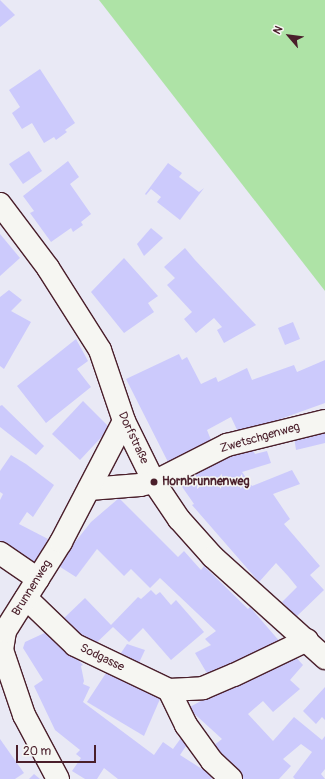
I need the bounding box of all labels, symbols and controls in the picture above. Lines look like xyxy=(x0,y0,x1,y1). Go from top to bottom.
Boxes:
north arrow xyxy=(269,16,309,56)
text: N xyxy=(270,24,285,36)
street label: Dorfstraße xyxy=(115,410,151,466)
street label: Zwetschgenweg xyxy=(218,420,302,456)
place label: Hornbrunnenweg xyxy=(162,475,249,489)
marker: Hornbrunnenweg xyxy=(149,477,159,487)
street label: Brunnenweg xyxy=(9,557,55,619)
street label: Sodgasse xyxy=(77,641,127,675)
scale bar xyxy=(18,737,98,763)
text: 20 m xyxy=(23,744,51,759)

